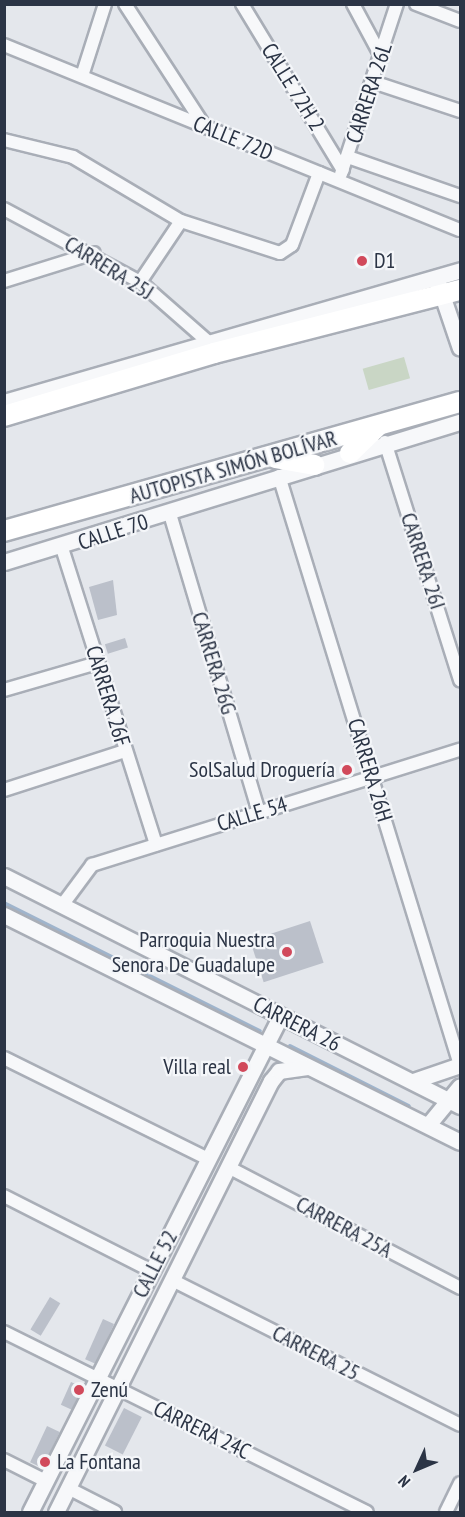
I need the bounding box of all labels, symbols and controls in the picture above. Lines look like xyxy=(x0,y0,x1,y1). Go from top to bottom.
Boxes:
street label: CALLE 72H 2 xyxy=(256,38,330,136)
street label: CARRERA 26L xyxy=(340,39,398,147)
street label: CALLE 72D xyxy=(189,110,277,166)
street label: CARRERA 25J xyxy=(59,230,159,306)
place label: D1 xyxy=(374,248,395,274)
marker: D1 xyxy=(355,254,369,268)
street label: AUTOPISTA SIMÓN BOLÍVAR xyxy=(126,425,340,509)
street label: CALLE 70 xyxy=(75,508,151,556)
street label: CARRERA 26I xyxy=(395,509,451,613)
street label: CARRERA 26G xyxy=(186,608,242,718)
street label: CARRERA 26F xyxy=(80,642,136,750)
street label: CARRERA 26H xyxy=(342,715,398,825)
place label: SolSalud Droguería xyxy=(189,757,335,783)
marker: SolSalud Droguería xyxy=(340,763,354,777)
street label: CALLE 54 xyxy=(214,791,290,837)
place label: Parroquia Nuestra Senora De Guadalupe xyxy=(112,926,275,978)
marker: Parroquia Nuestra Senora De Guadalupe xyxy=(280,945,294,959)
street label: CARRERA 26 xyxy=(249,991,345,1057)
place label: Villa real xyxy=(163,1054,231,1080)
marker: Villa real xyxy=(236,1060,250,1074)
street label: CARRERA 25A xyxy=(291,1191,397,1263)
street label: CALLE 52 xyxy=(127,1226,183,1302)
street label: CARRERA 25 xyxy=(268,1320,364,1386)
place label: Zenú xyxy=(91,1377,128,1403)
marker: Zenú xyxy=(72,1383,86,1397)
street label: CARRERA 24C xyxy=(149,1395,255,1465)
north arrow xyxy=(387,1439,447,1499)
place label: La Fontana xyxy=(57,1449,141,1475)
marker: La Fontana xyxy=(38,1455,52,1469)
text: N xyxy=(394,1471,414,1492)

